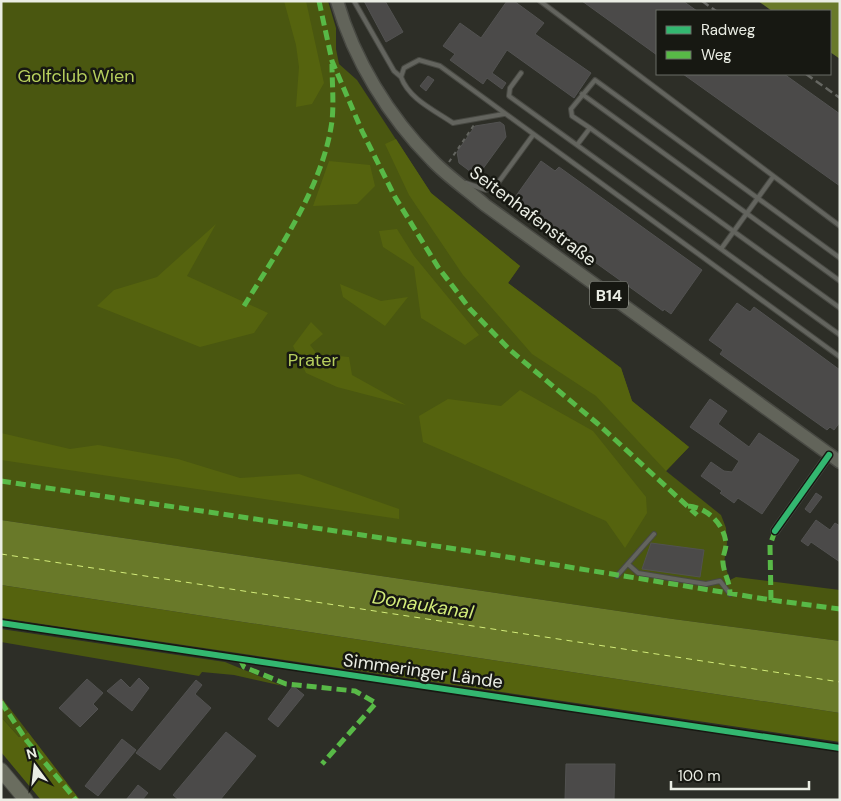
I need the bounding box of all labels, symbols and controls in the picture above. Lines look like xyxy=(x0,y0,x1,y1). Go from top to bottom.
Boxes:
legend xyxy=(656,10,831,75)
text: Radweg xyxy=(701,20,755,40)
text: Weg xyxy=(701,45,732,65)
park label: Golfclub Wien xyxy=(17,64,135,88)
street label: Seitenhafenstraße xyxy=(465,160,601,272)
road number: B14 xyxy=(590,282,628,308)
park label: Prater xyxy=(288,348,339,372)
water label: Donaukanal xyxy=(370,584,476,625)
street label: Simmeringer Lände xyxy=(342,648,504,694)
north arrow xyxy=(10,741,60,791)
text: N xyxy=(24,743,39,763)
scale bar xyxy=(671,758,808,790)
text: 100 m xyxy=(678,766,721,786)

